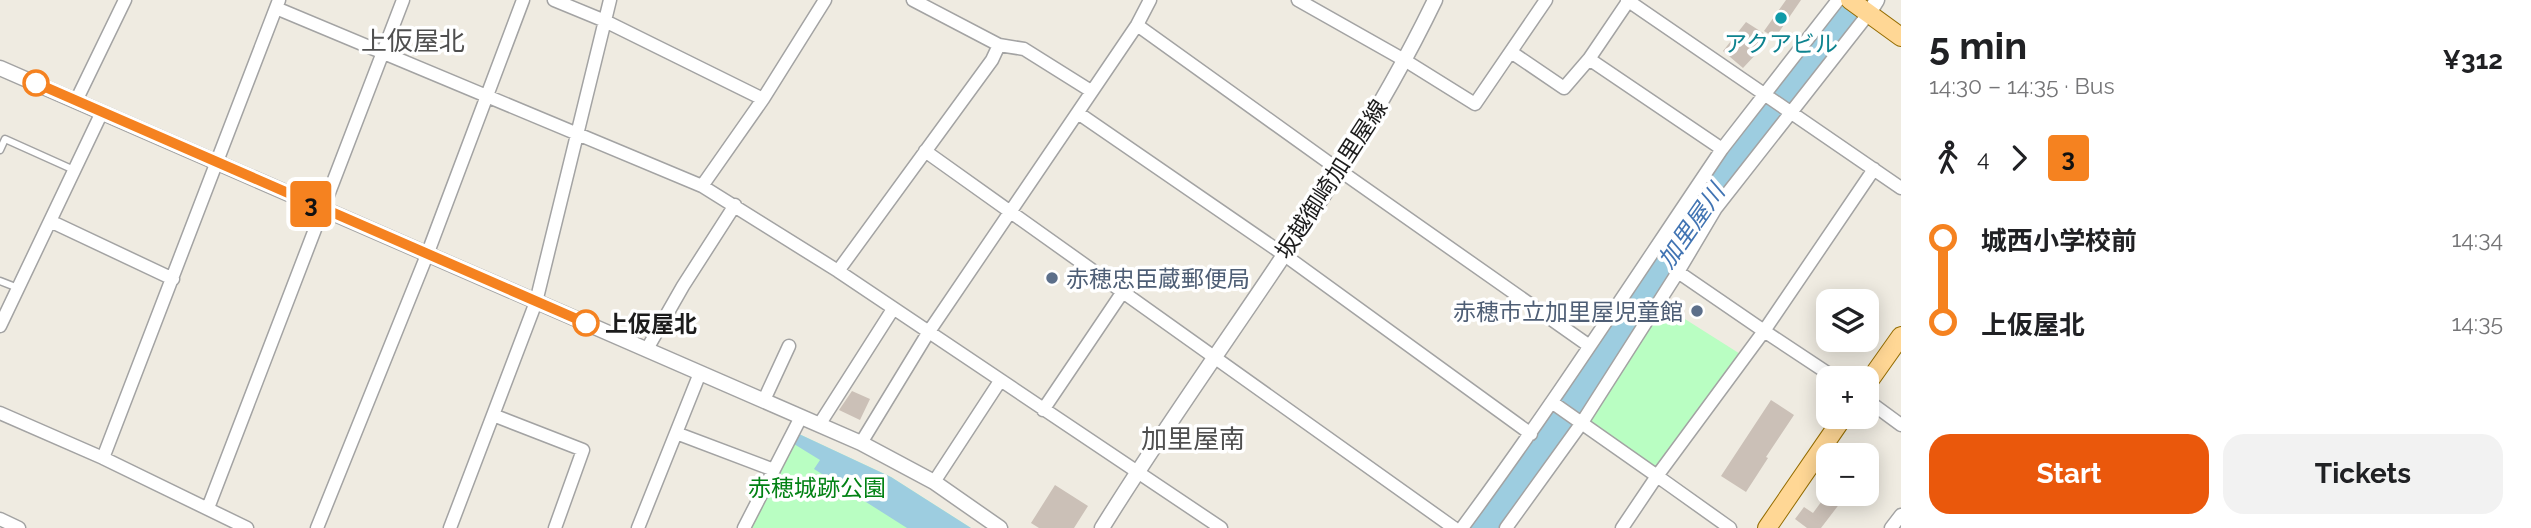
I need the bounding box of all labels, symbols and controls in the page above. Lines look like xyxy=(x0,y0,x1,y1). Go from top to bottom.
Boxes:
marker: アクアビル xyxy=(1773,10,1789,26)
text: 5 min xyxy=(1929,23,2027,68)
district label: 上仮屋北 xyxy=(361,26,465,56)
place label: アクアビル xyxy=(1724,30,1838,57)
text: ¥312 xyxy=(2442,45,2503,75)
unlabelled marker xyxy=(23,70,49,96)
text: 14:30 – 14:35 · Bus xyxy=(1929,72,2115,99)
street label: 坂越御崎加里屋線 xyxy=(1270,94,1392,264)
icon: walk xyxy=(1929,139,1967,177)
icon: forward xyxy=(2000,139,2038,177)
text: 3 xyxy=(2062,143,2075,172)
text: 4 xyxy=(1977,144,1990,171)
water label: 加里屋川 xyxy=(1652,176,1732,274)
line badge: 3 xyxy=(288,181,334,227)
text: 3 xyxy=(304,189,318,218)
text: 14:34 xyxy=(2451,225,2503,252)
text: 城西小学校前 xyxy=(1981,226,2137,256)
place label: 赤穂忠臣蔵郵便局 xyxy=(1066,265,1250,292)
marker: 赤穂忠臣蔵郵便局 xyxy=(1044,270,1060,286)
map controls xyxy=(1816,289,1879,506)
button: layers xyxy=(1816,289,1879,352)
place label: 赤穂市立加里屋児童館 xyxy=(1453,298,1683,325)
marker: 赤穂市立加里屋児童館 xyxy=(1689,303,1705,319)
text: 14:35 xyxy=(2451,309,2503,336)
marker: 上仮屋北 xyxy=(573,310,599,336)
place label: 上仮屋北 xyxy=(605,310,697,337)
text: 上仮屋北 xyxy=(1981,310,2085,340)
button: + xyxy=(1816,366,1879,429)
district label: 加里屋南 xyxy=(1141,424,1245,454)
button: Start xyxy=(1929,434,2209,514)
button: Tickets xyxy=(2223,434,2503,514)
button: − xyxy=(1816,443,1879,506)
park label: 赤穂城跡公園 xyxy=(748,474,886,501)

